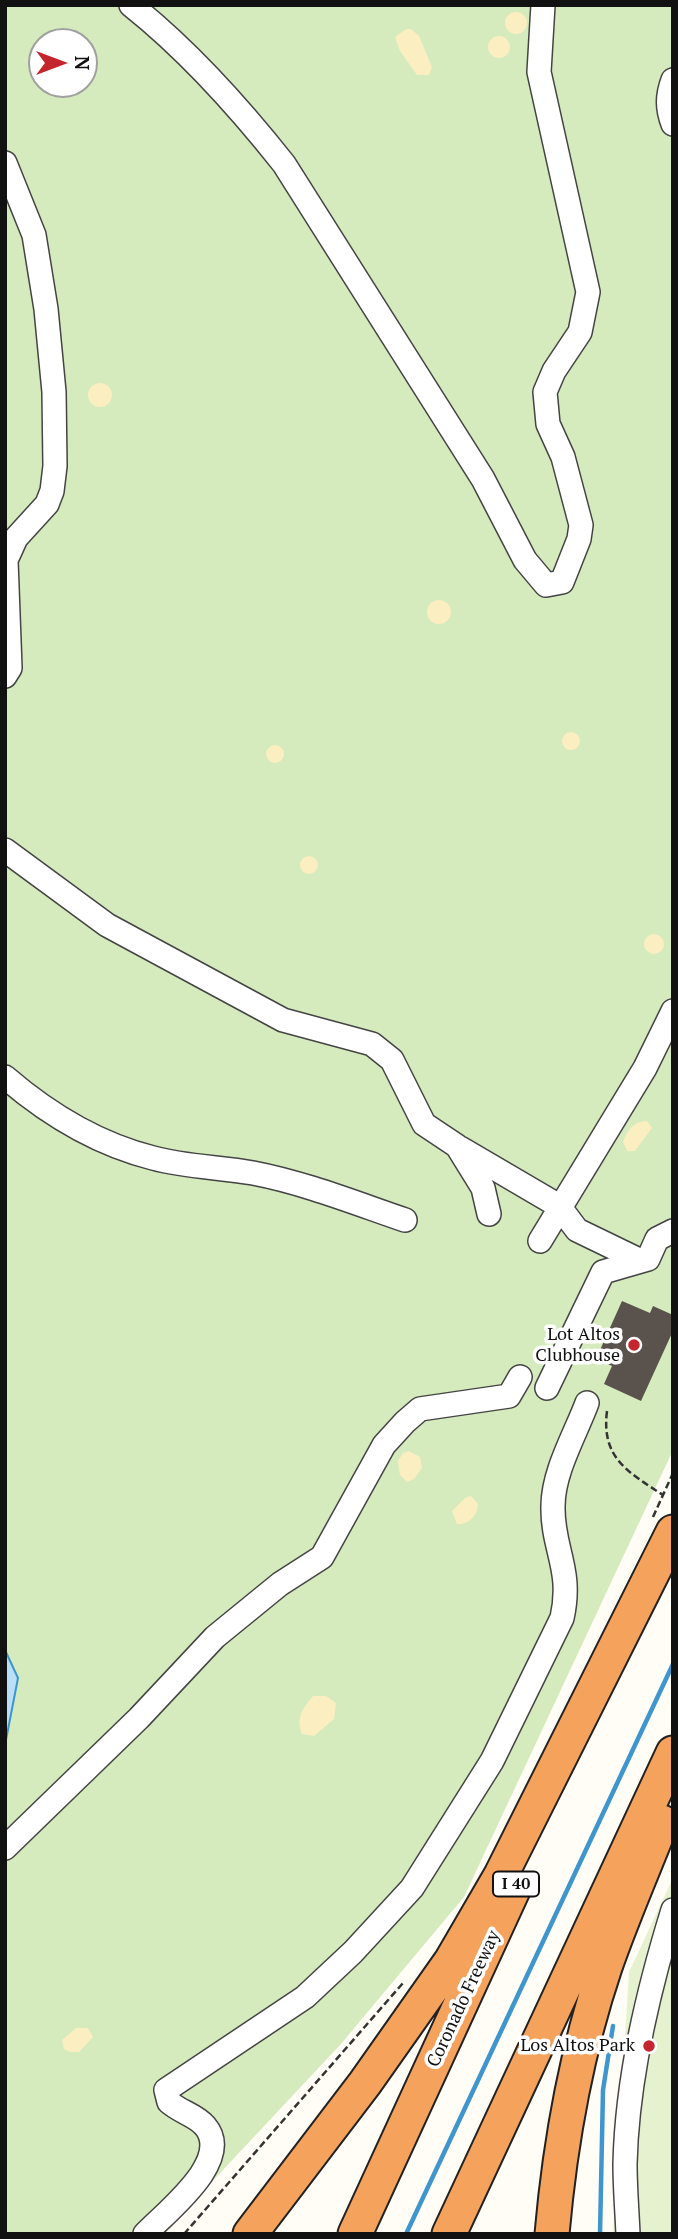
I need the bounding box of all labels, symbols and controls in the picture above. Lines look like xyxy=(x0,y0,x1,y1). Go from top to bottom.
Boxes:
north arrow xyxy=(28,28,98,98)
text: N xyxy=(70,56,95,70)
place label: Lot Altos Clubhouse xyxy=(535,1324,620,1366)
marker: Lot Altos Clubhouse xyxy=(626,1337,642,1353)
road number: I 40 xyxy=(493,1872,539,1896)
street label: Coronado Freeway xyxy=(423,1927,505,2071)
place label: Los Altos Park xyxy=(520,2035,635,2057)
marker: Los Altos Park xyxy=(641,2038,657,2054)

